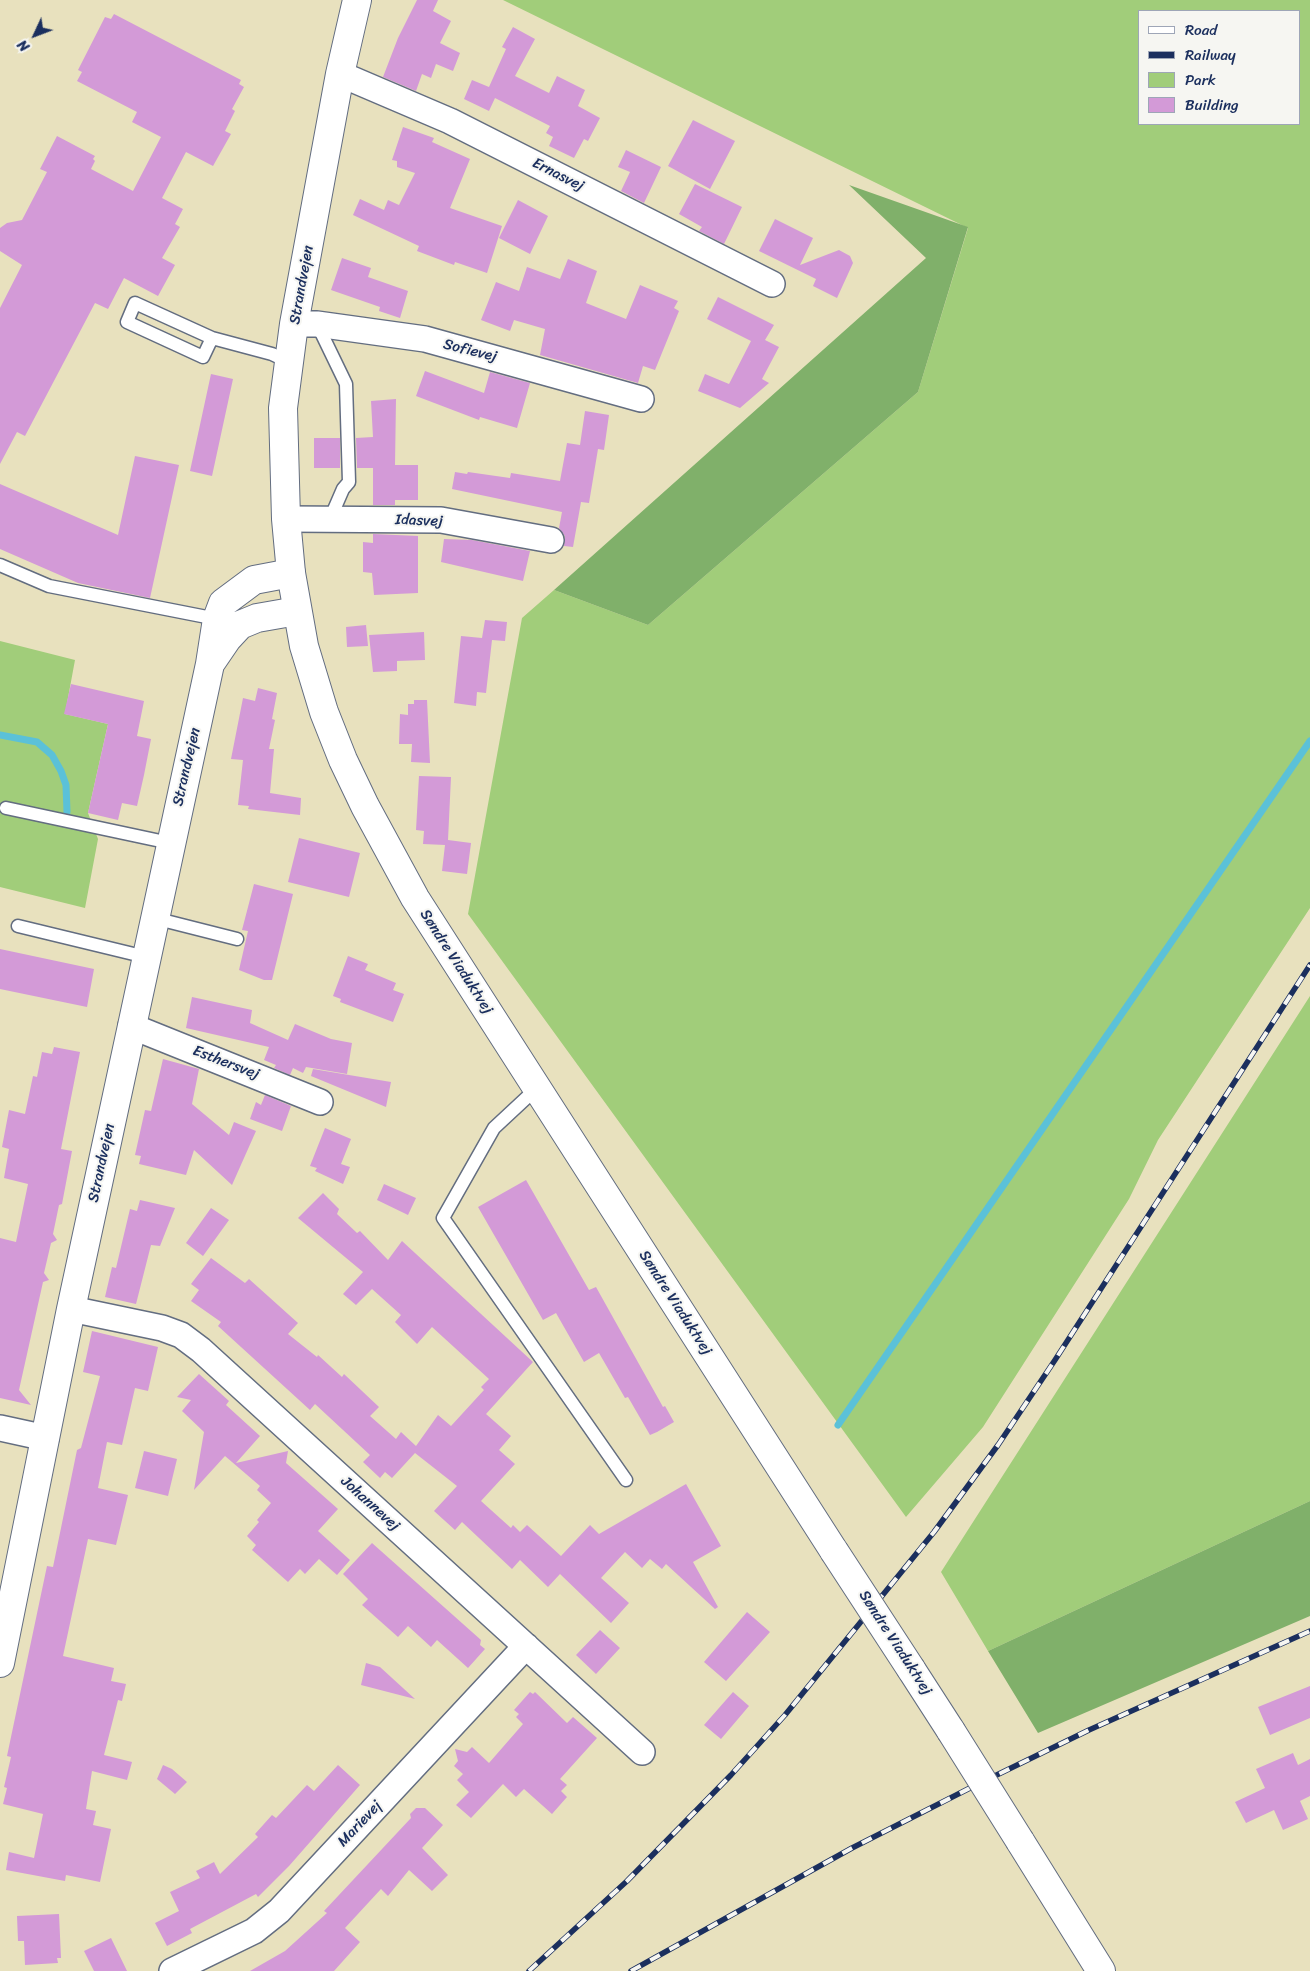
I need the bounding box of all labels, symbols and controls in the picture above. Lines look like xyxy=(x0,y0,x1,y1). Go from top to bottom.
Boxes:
north arrow xyxy=(10,10,60,60)
legend xyxy=(1138,10,1300,125)
text: Road xyxy=(1185,17,1217,43)
text: N xyxy=(11,34,36,58)
text: Railway xyxy=(1185,42,1236,68)
text: Park xyxy=(1185,67,1216,93)
text: Building xyxy=(1185,92,1239,118)
street label: Ernasvej xyxy=(529,154,587,196)
street label: Strandvejen xyxy=(286,244,318,326)
street label: Sofievej xyxy=(441,336,499,366)
street label: Idasvej xyxy=(395,511,443,531)
street label: Strandvejen xyxy=(169,726,205,808)
street label: Søndre Viaduktvej xyxy=(416,906,496,1018)
street label: Esthersvej xyxy=(190,1042,262,1084)
street label: Strandvejen xyxy=(85,1122,119,1204)
street label: Søndre Viaduktvej xyxy=(635,1247,715,1359)
street label: Johannevej xyxy=(337,1473,403,1535)
street label: Søndre Viaduktvej xyxy=(855,1587,935,1699)
street label: Marievej xyxy=(334,1797,386,1851)

